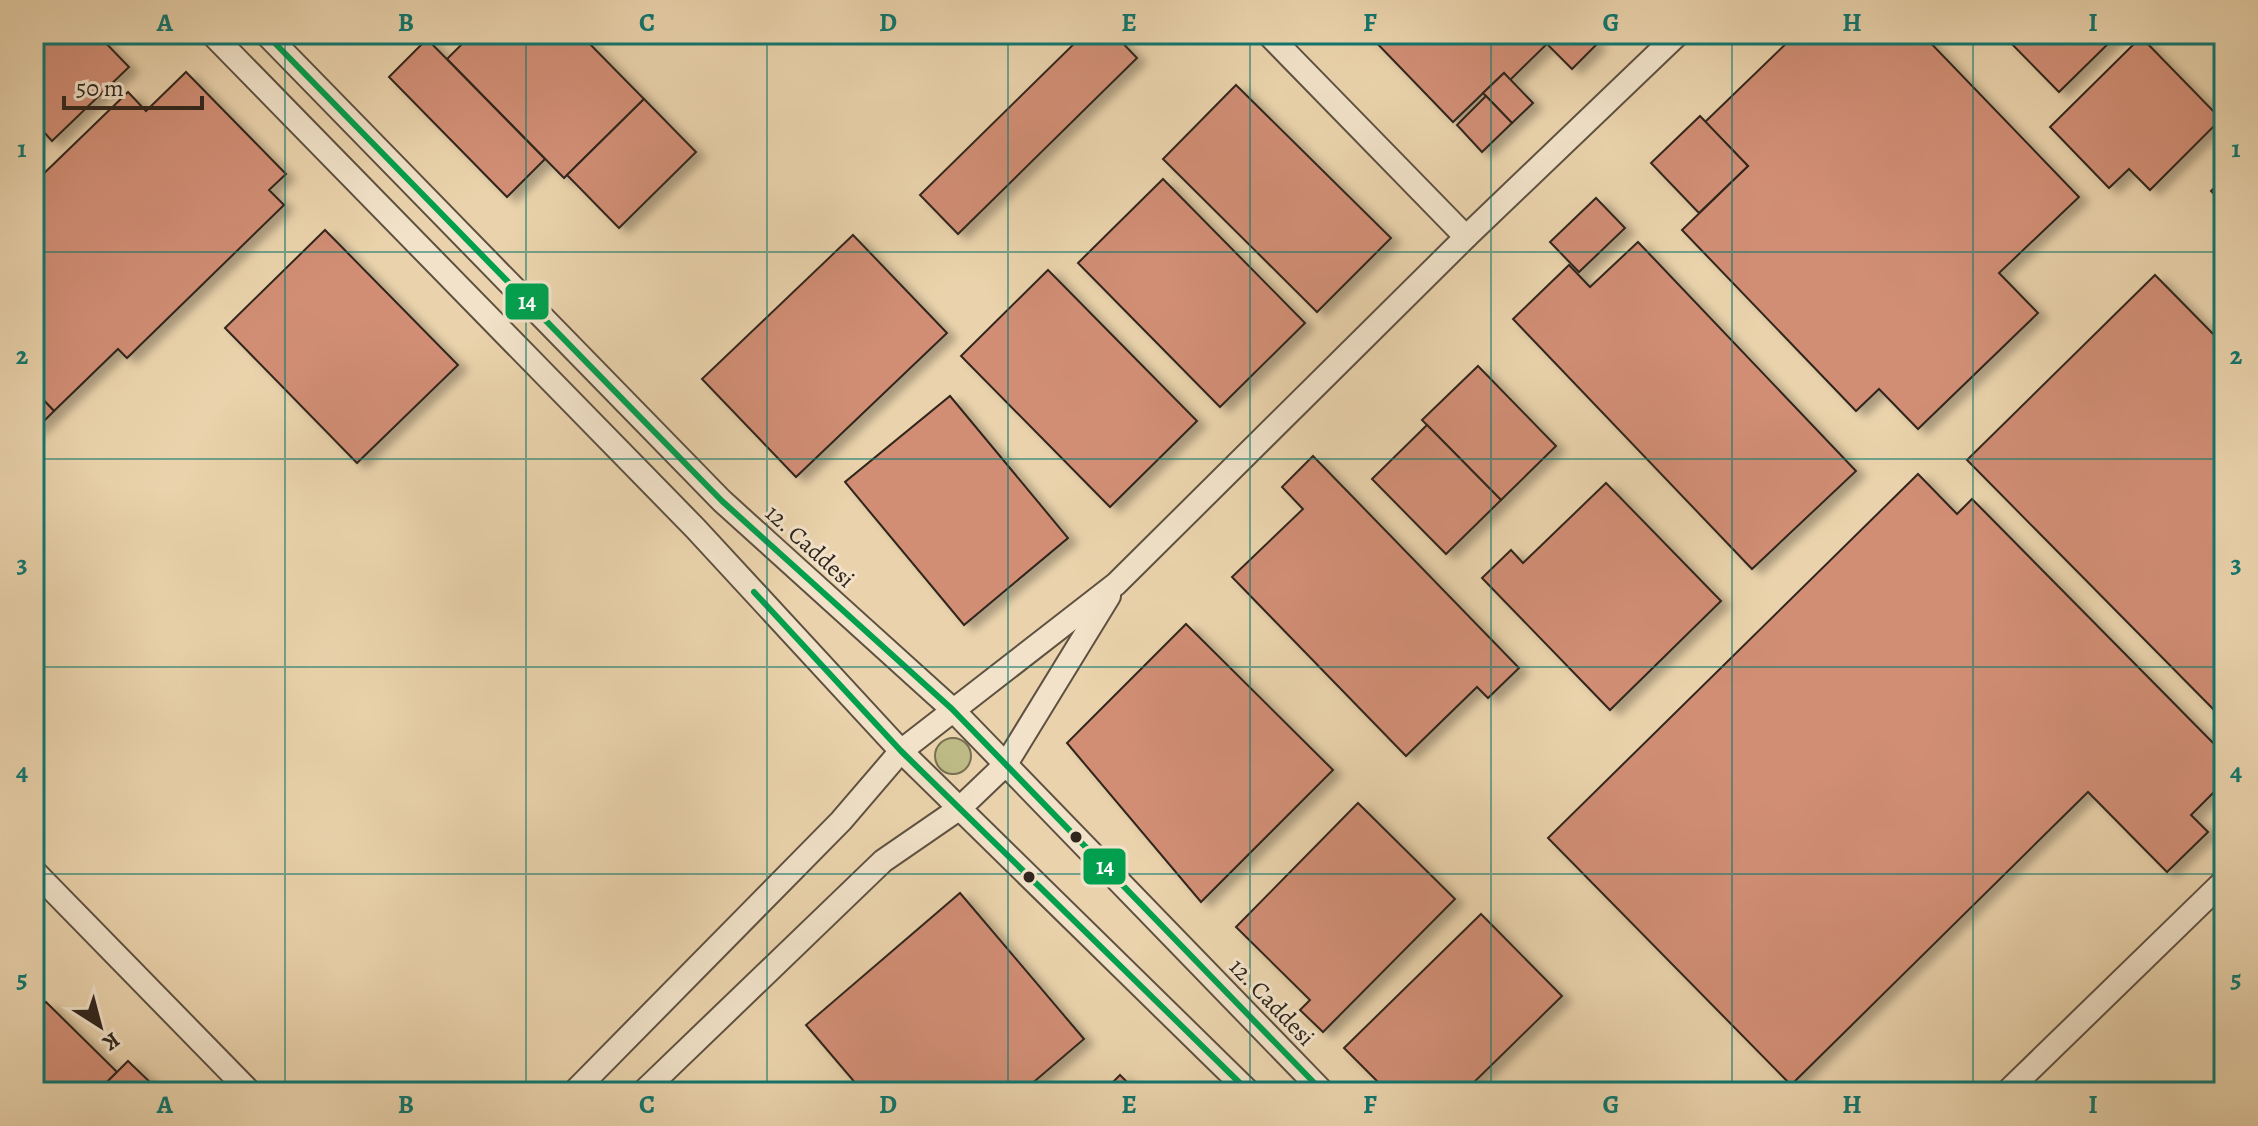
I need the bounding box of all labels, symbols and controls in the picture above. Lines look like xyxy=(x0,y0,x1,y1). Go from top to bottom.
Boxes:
text: A xyxy=(156,5,174,40)
text: B xyxy=(398,5,414,40)
text: C xyxy=(639,5,655,40)
text: D xyxy=(879,5,897,40)
text: E xyxy=(1121,5,1137,40)
text: F xyxy=(1363,5,1377,40)
text: G xyxy=(1602,5,1620,40)
text: H xyxy=(1842,5,1862,40)
text: I xyxy=(2088,5,2098,40)
scale bar xyxy=(64,60,202,110)
text: 50 m xyxy=(76,72,124,104)
text: 1 xyxy=(17,131,27,166)
text: 1 xyxy=(2231,131,2241,166)
line badge: 14 xyxy=(504,282,550,321)
text: 14 xyxy=(518,287,536,317)
text: 2 xyxy=(16,338,29,373)
text: 2 xyxy=(2230,338,2243,373)
street label: 12. Caddesi xyxy=(758,497,862,595)
text: 3 xyxy=(16,546,28,581)
text: 3 xyxy=(2230,546,2242,581)
text: 4 xyxy=(16,754,28,789)
text: 4 xyxy=(2230,754,2242,789)
unlabelled marker xyxy=(1068,829,1084,845)
line badge: 14 xyxy=(1082,847,1127,886)
text: 14 xyxy=(1096,852,1114,882)
unlabelled marker xyxy=(1021,869,1037,885)
street label: 12. Caddesi xyxy=(1222,951,1322,1053)
text: 5 xyxy=(16,961,28,996)
text: 5 xyxy=(2230,961,2242,996)
north arrow xyxy=(60,986,140,1066)
text: K xyxy=(96,1025,126,1058)
text: A xyxy=(156,1087,174,1122)
text: B xyxy=(398,1087,414,1122)
text: C xyxy=(639,1087,655,1122)
text: D xyxy=(879,1087,897,1122)
text: E xyxy=(1121,1087,1137,1122)
text: F xyxy=(1363,1087,1377,1122)
text: G xyxy=(1602,1087,1620,1122)
text: H xyxy=(1842,1087,1862,1122)
text: I xyxy=(2088,1087,2098,1122)

